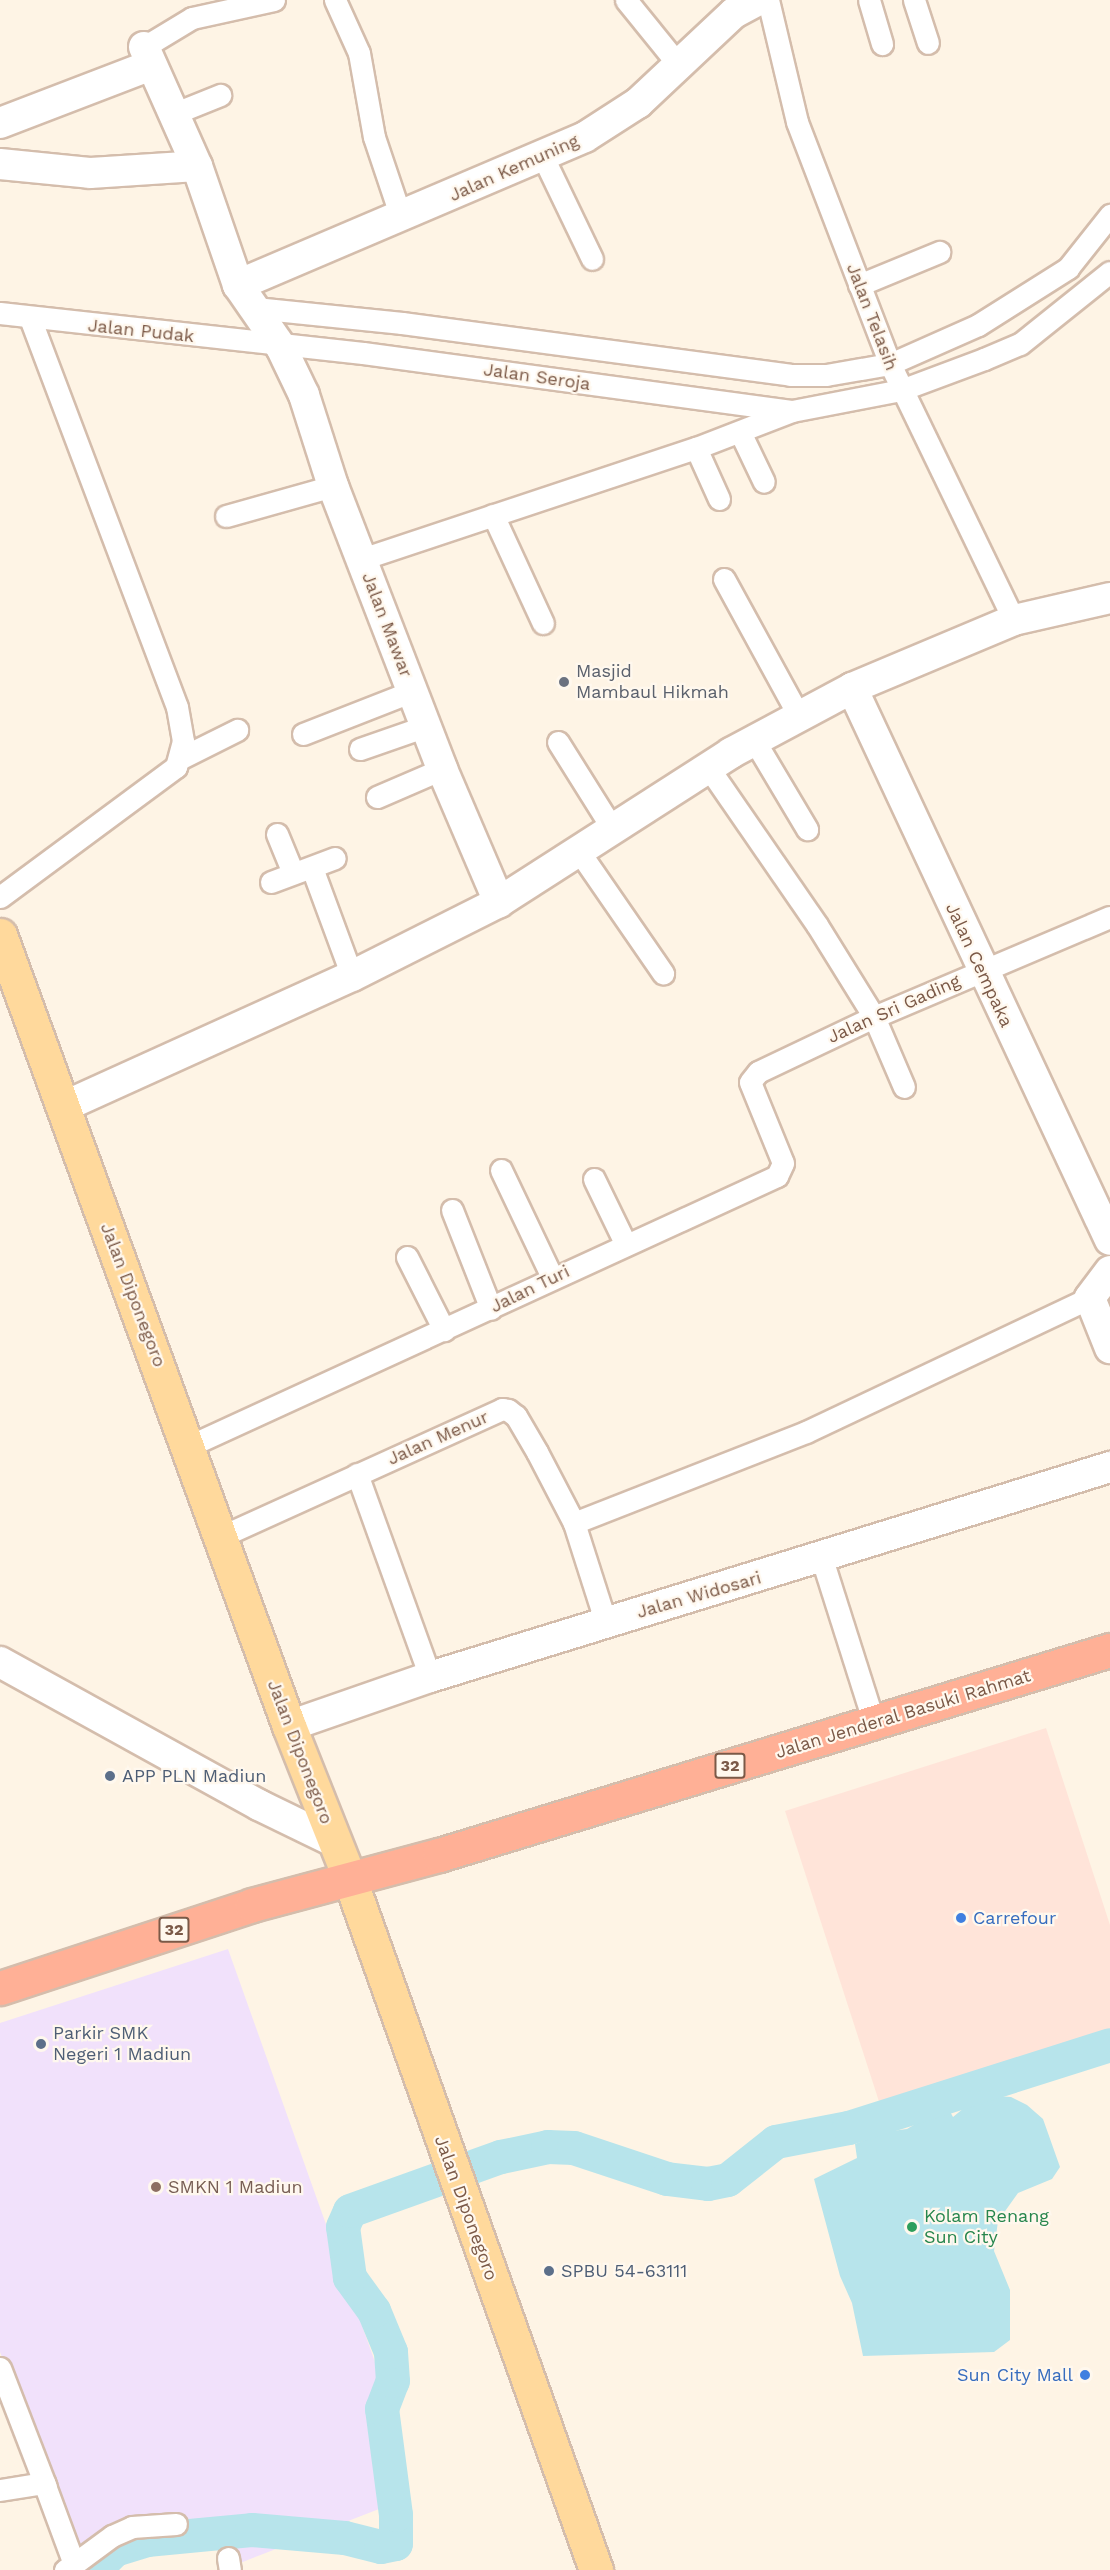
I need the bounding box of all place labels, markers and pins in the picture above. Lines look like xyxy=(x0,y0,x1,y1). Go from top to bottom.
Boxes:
place label: Masjid Mambaul Hikmah xyxy=(576,661,730,704)
marker: Masjid Mambaul Hikmah xyxy=(557,675,571,689)
place label: APP PLN Madiun xyxy=(122,1765,267,1787)
marker: APP PLN Madiun xyxy=(103,1769,117,1783)
place label: Carrefour xyxy=(973,1907,1056,1929)
marker: Carrefour xyxy=(954,1911,968,1925)
place label: Parkir SMK Negeri 1 Madiun xyxy=(53,2023,192,2066)
marker: Parkir SMK Negeri 1 Madiun xyxy=(34,2037,48,2051)
place label: SMKN 1 Madiun xyxy=(168,2176,303,2198)
marker: SMKN 1 Madiun xyxy=(149,2180,163,2194)
place label: Kolam Renang Sun City xyxy=(924,2206,1049,2248)
marker: Kolam Renang Sun City xyxy=(905,2220,919,2234)
place label: SPBU 54-63111 xyxy=(561,2260,687,2282)
marker: SPBU 54-63111 xyxy=(542,2264,556,2278)
place label: Sun City Mall xyxy=(957,2364,1073,2386)
marker: Sun City Mall xyxy=(1078,2368,1092,2382)

